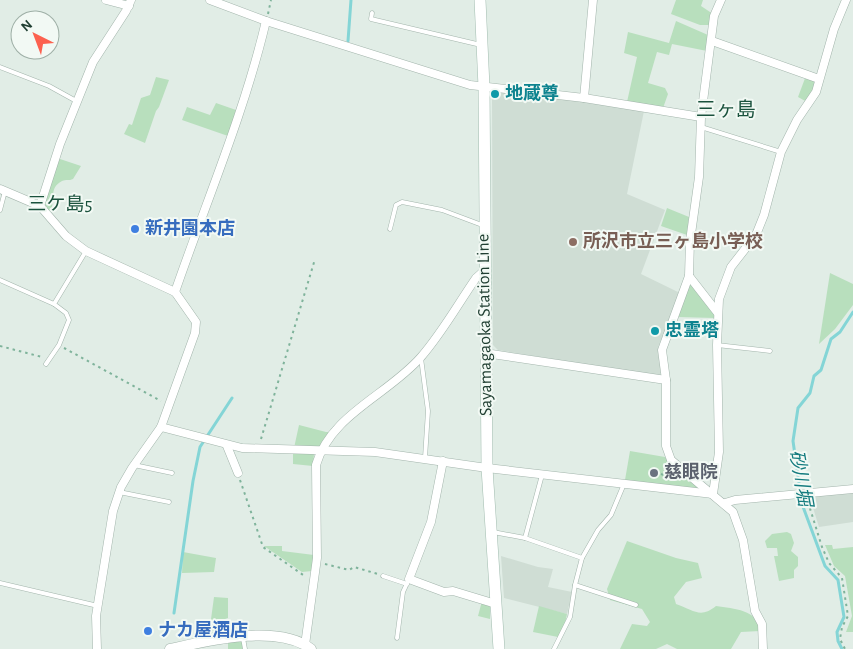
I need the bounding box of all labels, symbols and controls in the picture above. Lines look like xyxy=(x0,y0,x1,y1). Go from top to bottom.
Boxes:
north arrow xyxy=(10,10,60,60)
text: N xyxy=(19,18,35,35)
place label: 地蔵尊 xyxy=(505,83,559,103)
marker: 地蔵尊 xyxy=(489,88,501,100)
district label: 三ヶ島 xyxy=(696,99,756,120)
district label: 三ケ島5 xyxy=(28,194,93,214)
place label: 新井園本店 xyxy=(145,218,235,238)
marker: 新井園本店 xyxy=(129,223,141,235)
place label: 所沢市立三ヶ島小学校 xyxy=(583,231,763,251)
street label: Sayamagaoka Station Line xyxy=(474,234,496,416)
marker: 所沢市立三ヶ島小学校 xyxy=(567,236,579,248)
place label: 忠霊塔 xyxy=(665,321,719,340)
marker: 忠霊塔 xyxy=(649,325,661,337)
water label: 砂川堀 xyxy=(786,448,816,511)
place label: 慈眼院 xyxy=(664,462,718,482)
marker: 慈眼院 xyxy=(648,467,660,479)
place label: ナカ屋酒店 xyxy=(158,620,248,640)
marker: ナカ屋酒店 xyxy=(142,625,154,637)

